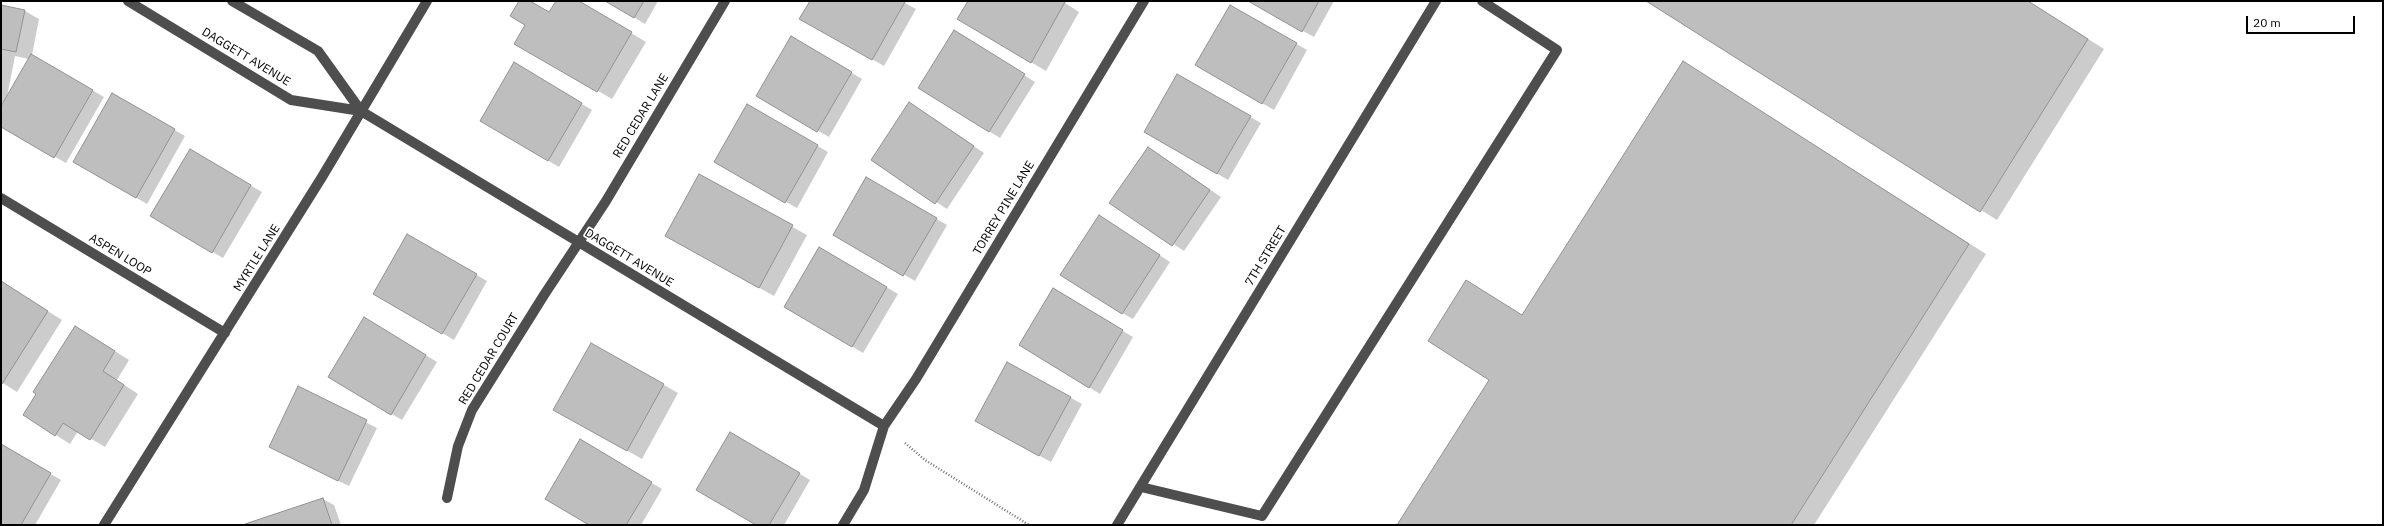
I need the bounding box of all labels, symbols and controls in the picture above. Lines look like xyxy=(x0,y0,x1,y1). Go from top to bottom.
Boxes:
scale bar xyxy=(2248,8,2357,34)
text: 20 m xyxy=(2253,15,2281,30)
street label: DAGGETT AVENUE xyxy=(199,25,293,89)
street label: RED CEDAR LANE xyxy=(610,71,672,161)
street label: TORREY PINE LANE xyxy=(970,158,1038,258)
street label: MYRTLE LANE xyxy=(231,222,283,294)
street label: 7TH STREET xyxy=(1242,223,1290,289)
street label: DAGGETT AVENUE xyxy=(582,226,676,290)
street label: ASPEN LOOP xyxy=(86,231,154,279)
street label: RED CEDAR COURT xyxy=(456,311,522,407)

